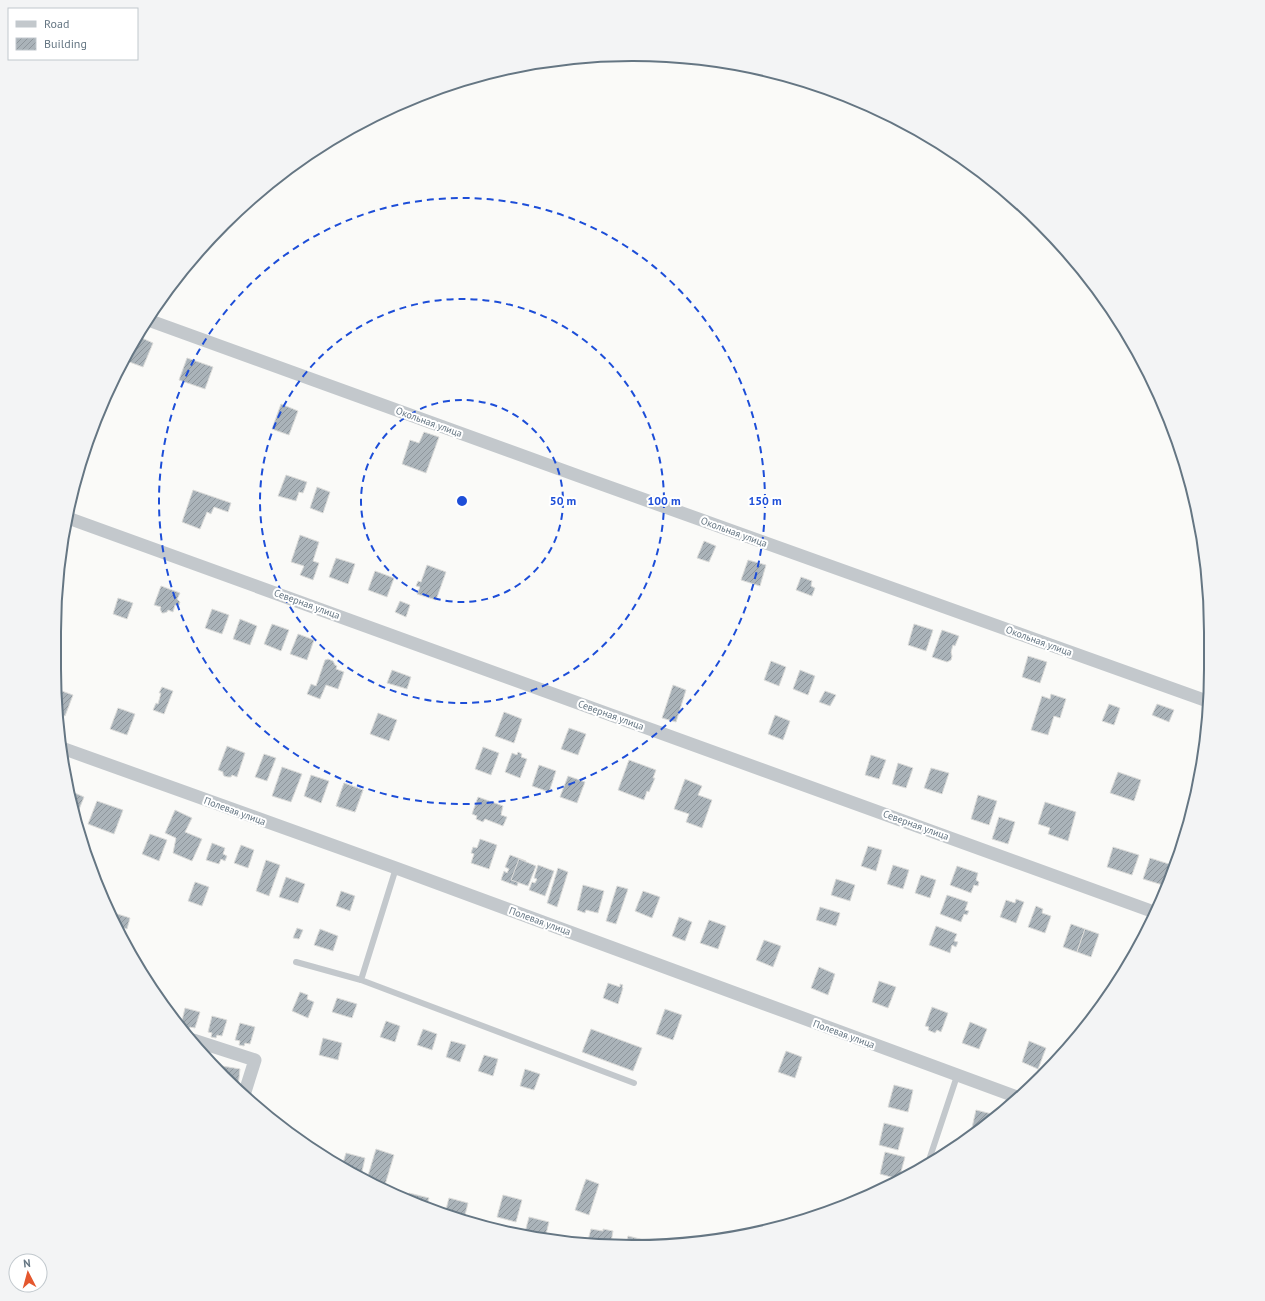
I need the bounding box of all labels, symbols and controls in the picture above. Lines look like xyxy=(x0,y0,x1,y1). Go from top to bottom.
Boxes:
legend xyxy=(8,8,138,60)
text: Road xyxy=(44,16,69,31)
text: Building xyxy=(44,36,87,51)
street label: Окольная улица xyxy=(394,404,464,440)
text: 50 m xyxy=(550,493,576,508)
text: 100 m xyxy=(647,493,681,508)
text: 150 m xyxy=(748,493,782,508)
centre of rings xyxy=(455,494,469,508)
street label: Окольная улица xyxy=(699,514,769,550)
street label: Северная улица xyxy=(272,586,342,622)
street label: Окольная улица xyxy=(1004,623,1074,659)
street label: Северная улица xyxy=(576,697,646,733)
street label: Полевая улица xyxy=(202,794,268,828)
street label: Северная улица xyxy=(881,807,951,843)
street label: Полевая улица xyxy=(507,904,573,938)
street label: Полевая улица xyxy=(811,1017,877,1051)
north arrow xyxy=(8,1253,48,1293)
text: N xyxy=(23,1256,31,1270)

